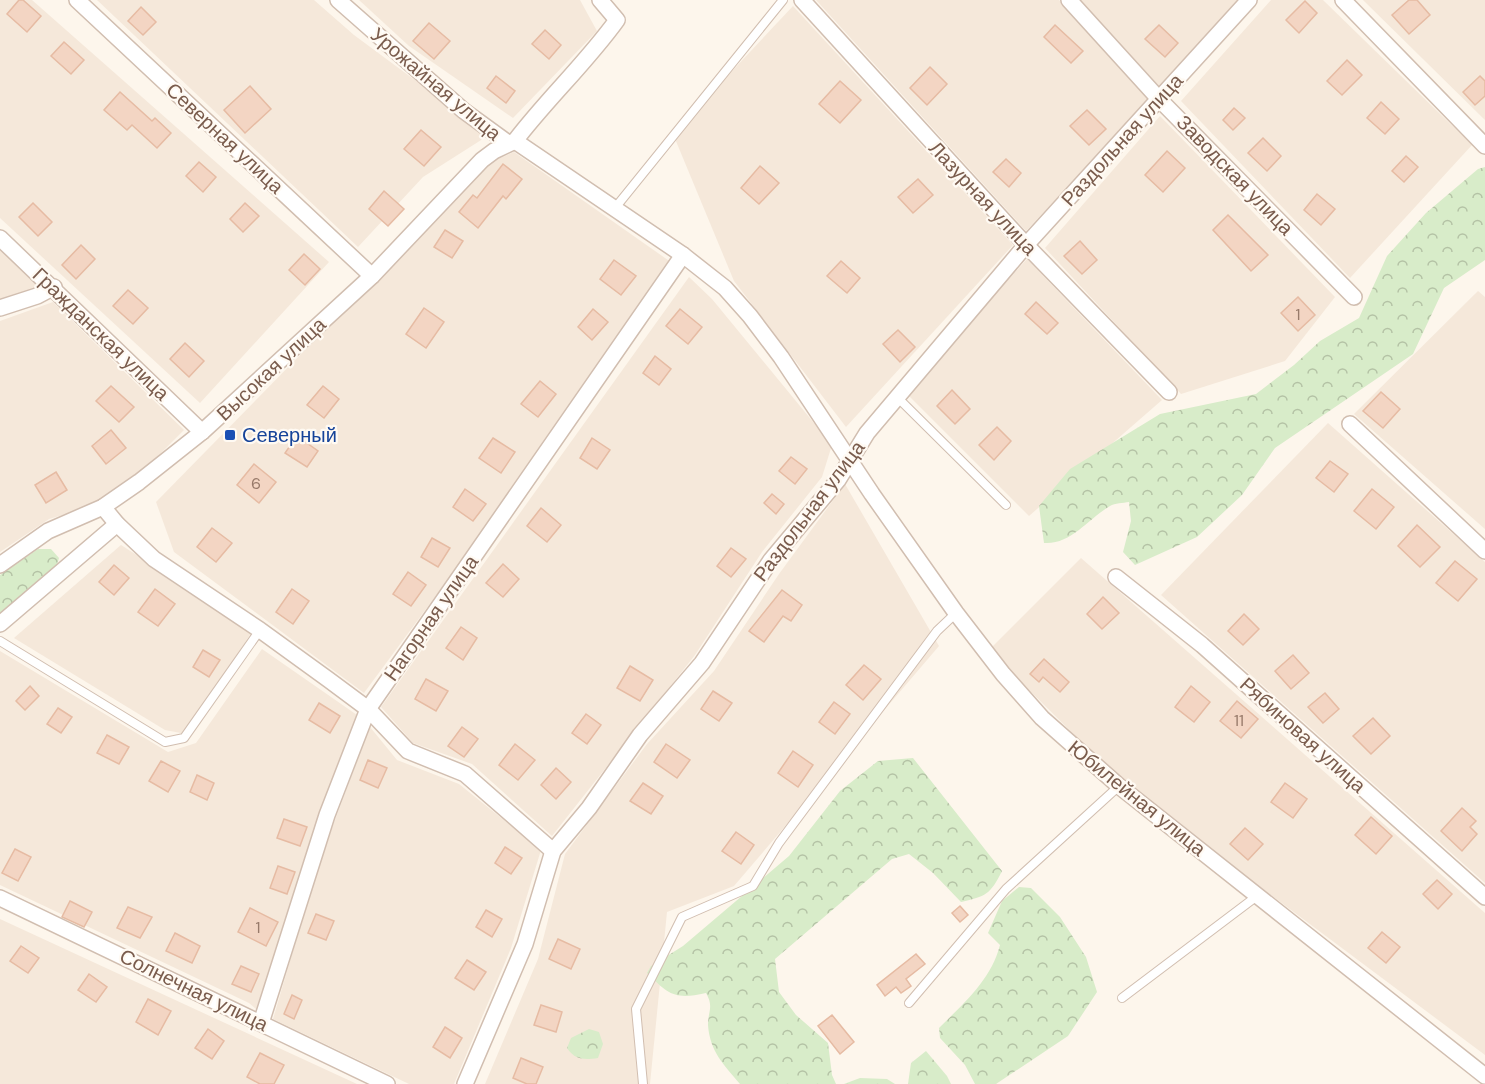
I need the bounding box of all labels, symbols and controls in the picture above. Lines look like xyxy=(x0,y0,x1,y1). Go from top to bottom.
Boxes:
street label: Урожайная улица xyxy=(365,22,507,147)
street label: Раздольная улица xyxy=(1055,67,1189,212)
street label: Северная улица xyxy=(161,77,290,200)
street label: Заводская улица xyxy=(1171,109,1300,241)
street label: Лазурная улица xyxy=(923,135,1043,261)
street label: Гражданская улица xyxy=(27,262,176,407)
house number: 1 xyxy=(1296,304,1301,325)
street label: Высокая улица xyxy=(211,311,332,426)
place label: Северный xyxy=(242,422,337,448)
marker: Северный xyxy=(223,428,237,442)
street label: Раздольная улица xyxy=(747,435,871,587)
house number: 6 xyxy=(251,473,261,494)
street label: Нагорная улица xyxy=(378,549,485,686)
street label: Рябиновая улица xyxy=(1234,671,1372,799)
house number: 11 xyxy=(1234,710,1244,731)
street label: Юбилейная улица xyxy=(1063,734,1212,862)
house number: 1 xyxy=(256,917,261,938)
street label: Солнечная улица xyxy=(115,943,273,1038)

